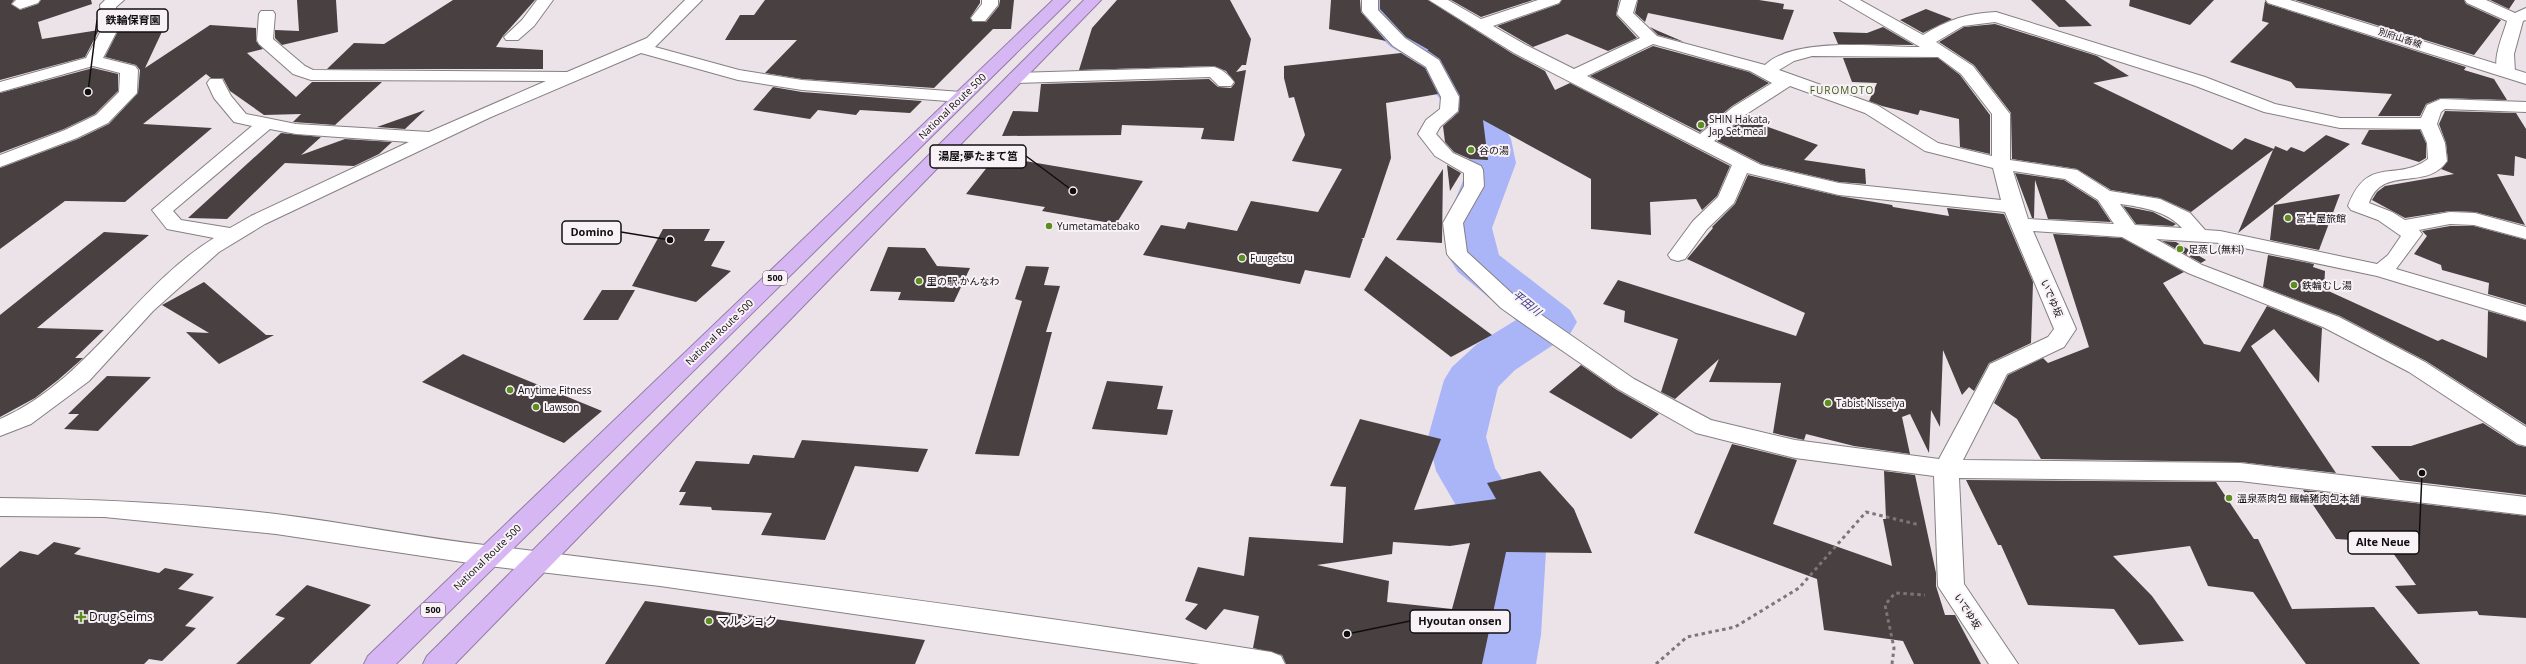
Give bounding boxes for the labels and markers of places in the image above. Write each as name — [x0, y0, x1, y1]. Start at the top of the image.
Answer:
callout: 鉄輪保育園 — [97, 9, 168, 32]
place label: SHIN Hakata, Jap Set meal — [1708, 112, 1770, 138]
marker: SHIN Hakata, Jap Set meal — [1696, 120, 1706, 130]
place label: 谷の湯 — [1479, 143, 1509, 157]
callout: 湯屋;夢たまて筥 — [930, 145, 1026, 168]
marker: 谷の湯 — [1466, 145, 1476, 155]
place label: 冨士屋旅館 — [2296, 211, 2346, 225]
marker: 冨士屋旅館 — [2283, 213, 2293, 223]
place label: Yumetamatebako — [1057, 219, 1140, 233]
callout: Domino — [562, 221, 621, 244]
marker: Yumetamatebako — [1044, 221, 1054, 231]
place label: 足蒸し(無料) — [2188, 242, 2244, 256]
marker: 足蒸し(無料) — [2175, 244, 2185, 254]
place label: Fuugetsu — [1250, 251, 1293, 265]
marker: Fuugetsu — [1237, 253, 1247, 263]
place label: 里の駅 かんなわ — [927, 274, 1000, 288]
marker: 里の駅 かんなわ — [914, 276, 924, 286]
place label: 鉄輪むし湯 — [2302, 278, 2352, 292]
marker: 鉄輪むし湯 — [2289, 280, 2299, 290]
place label: Anytime Fitness — [518, 383, 592, 397]
marker: Anytime Fitness — [505, 385, 515, 395]
place label: Tabist Nisseiya — [1836, 396, 1905, 410]
marker: Tabist Nisseiya — [1823, 398, 1833, 408]
place label: Lawson — [544, 400, 579, 414]
marker: Lawson — [531, 402, 541, 412]
place label: 溫泉蒸肉包 鐵輪豬肉包本舖 — [2237, 491, 2360, 505]
marker: 溫泉蒸肉包 鐵輪豬肉包本舖 — [2224, 493, 2234, 503]
callout: Alte Neue — [2348, 531, 2419, 554]
place label: Drug Seims — [89, 608, 153, 625]
callout: Hyoutan onsen — [1410, 610, 1510, 633]
marker: Drug Seims — [76, 612, 86, 622]
place label: マルショク — [717, 612, 777, 629]
marker: マルショク — [704, 616, 714, 626]

